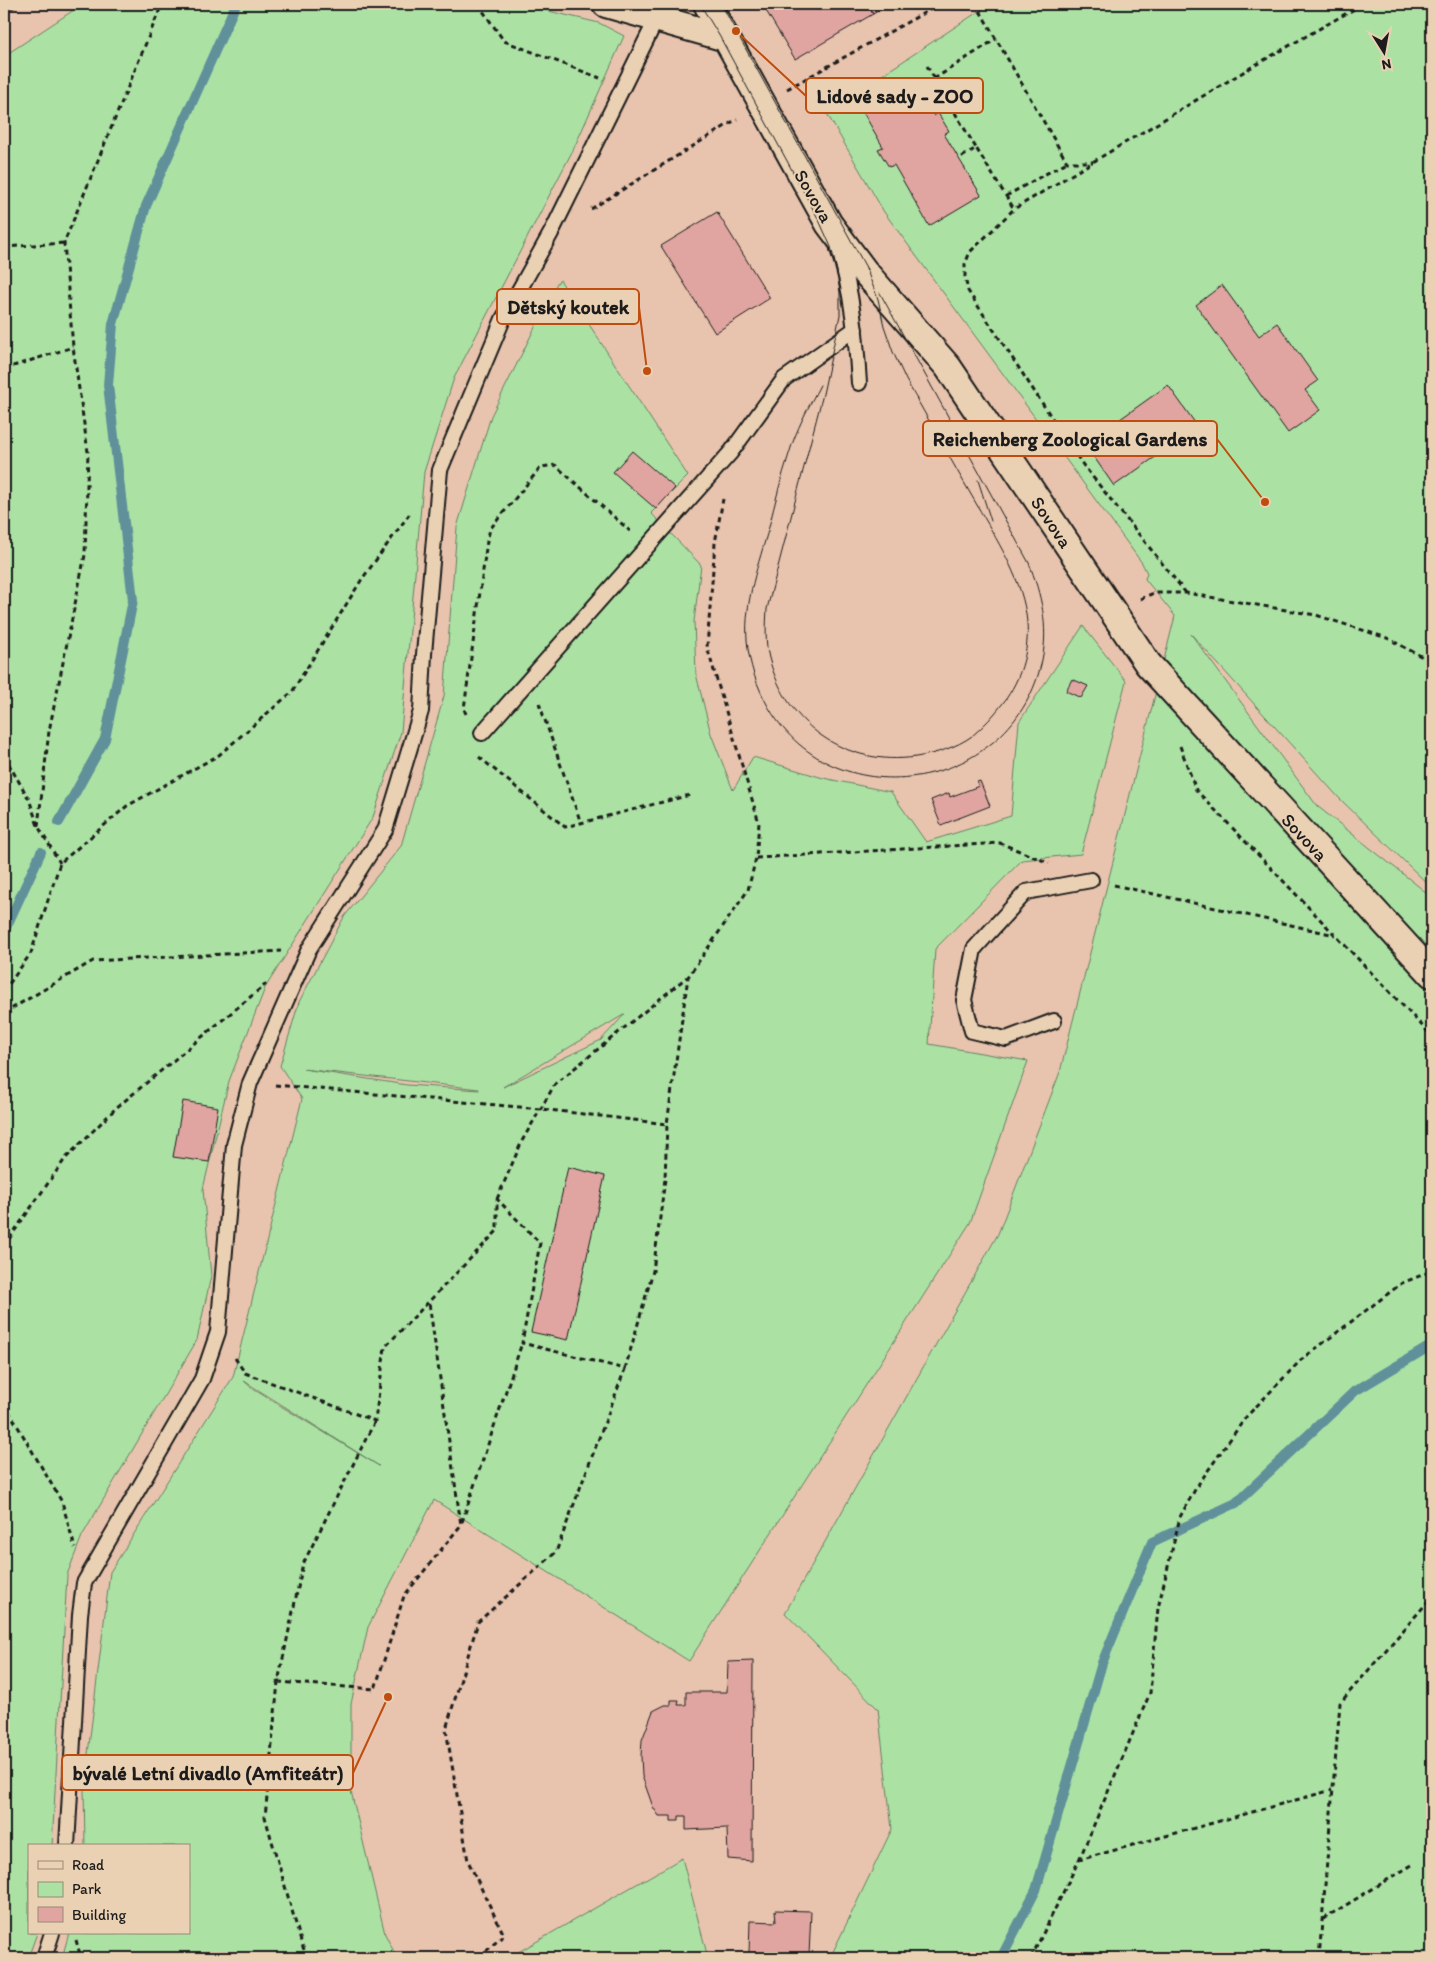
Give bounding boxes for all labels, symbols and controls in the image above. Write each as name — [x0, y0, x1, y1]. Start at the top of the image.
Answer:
north arrow — [1358, 28, 1408, 78]
text: N — [1380, 55, 1393, 74]
callout: Lidové sady - ZOO — [806, 78, 983, 113]
text: Lidové sady - ZOO — [817, 84, 973, 109]
street label: Sovova — [789, 166, 838, 227]
callout: Dětský koutek — [497, 289, 639, 324]
text: Dětský koutek — [507, 295, 630, 320]
callout: Reichenberg Zoological Gardens — [923, 421, 1217, 456]
text: Reichenberg Zoological Gardens — [933, 427, 1207, 452]
street label: Sovova — [1026, 492, 1077, 553]
street label: Sovova — [1277, 808, 1333, 866]
callout: bývalé Letní divadlo (Amfiteátr) — [62, 1755, 353, 1790]
text: bývalé Letní divadlo (Amfiteátr) — [72, 1761, 344, 1786]
legend — [28, 1844, 190, 1934]
text: Road — [72, 1856, 105, 1874]
text: Park — [72, 1880, 102, 1898]
text: Building — [72, 1906, 126, 1924]

